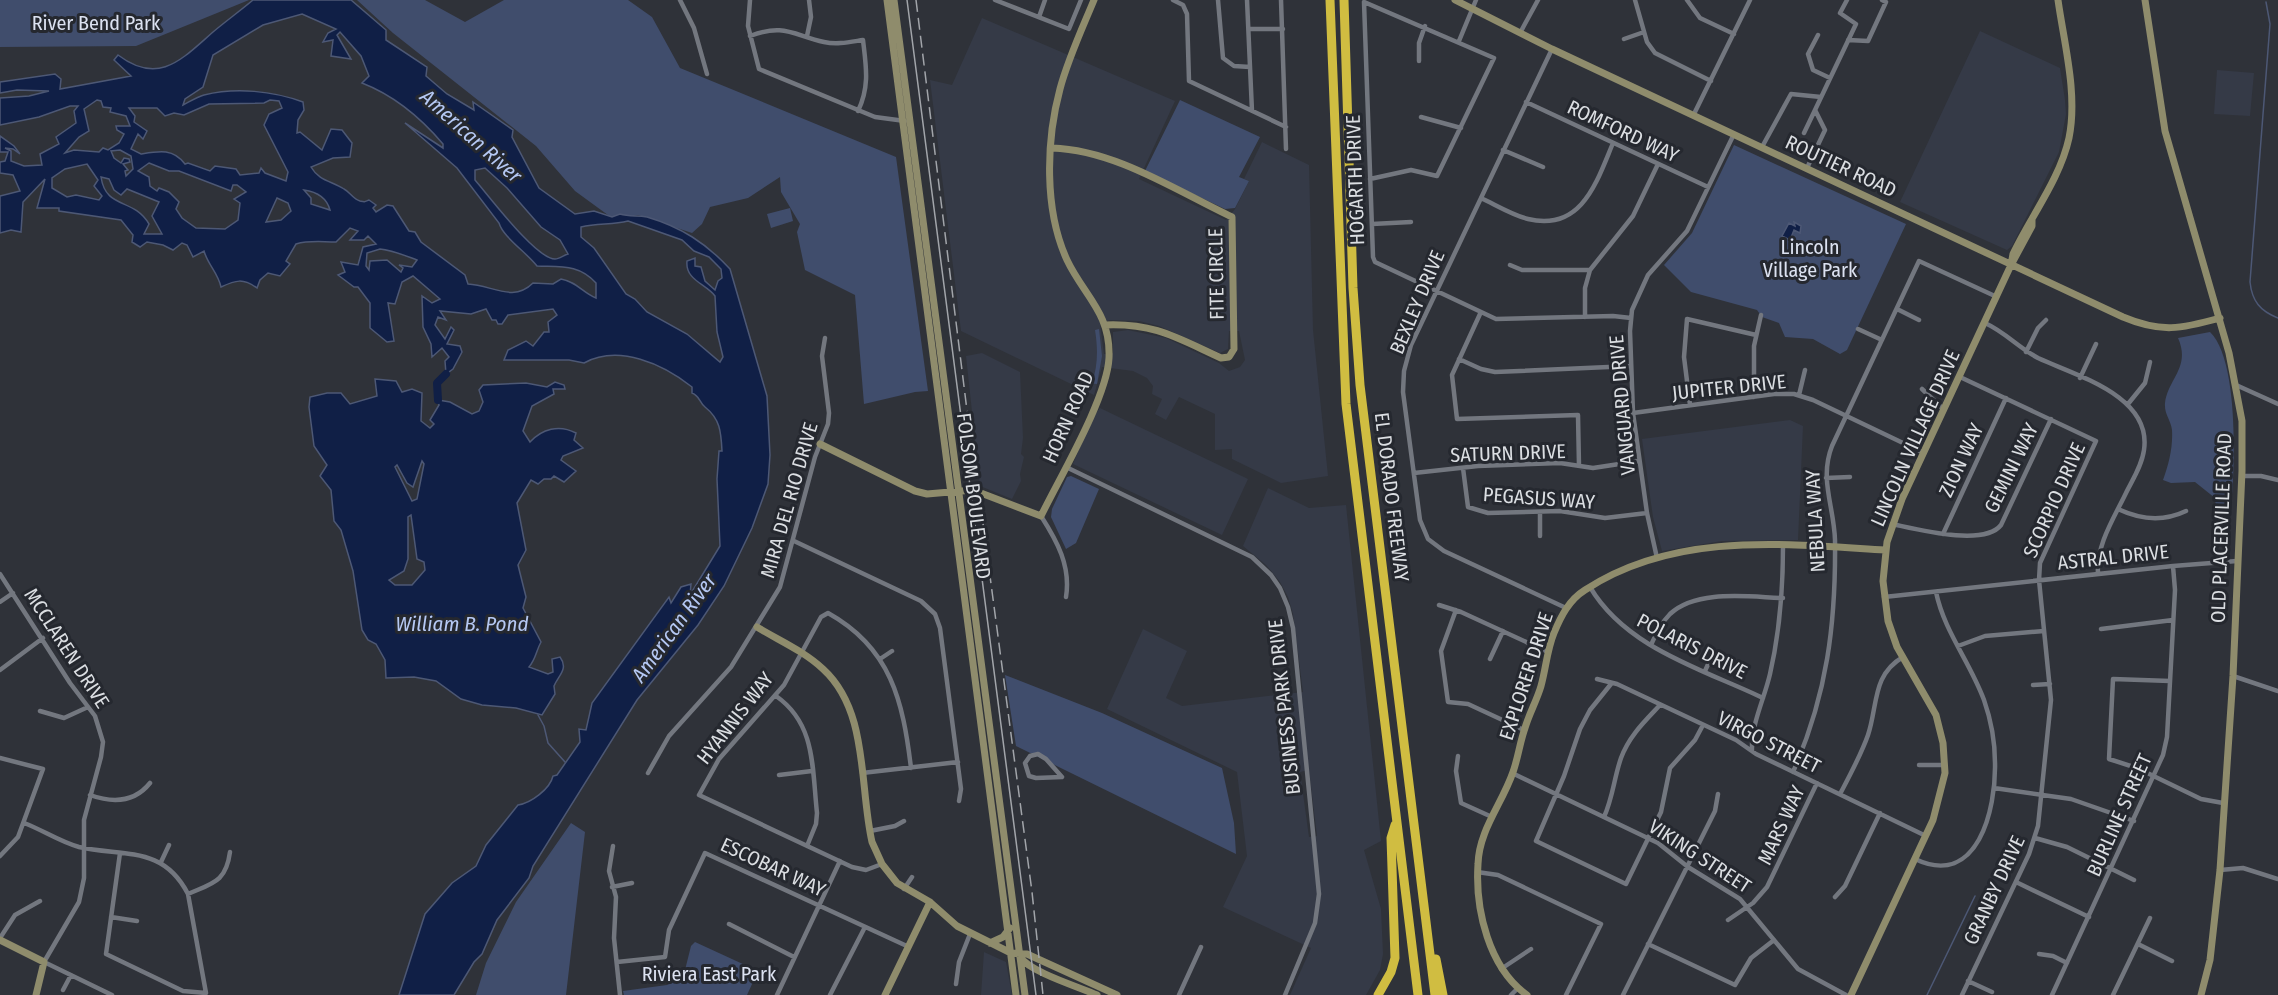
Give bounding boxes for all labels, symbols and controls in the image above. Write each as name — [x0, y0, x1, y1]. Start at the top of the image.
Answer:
park label: River Bend Park — [32, 11, 161, 35]
water label: American River — [414, 83, 528, 189]
street label: ROMFORD WAY — [1564, 95, 1683, 167]
street label: HOGARTH DRIVE — [1341, 114, 1369, 246]
street label: ROUTIER ROAD — [1782, 130, 1900, 202]
street label: FITE CIRCLE — [1203, 228, 1229, 320]
park label: Lincoln Village Park — [1763, 235, 1858, 282]
street label: BEXLEY DRIVE — [1384, 247, 1450, 357]
street label: VANGUARD DRIVE — [1604, 334, 1640, 476]
street label: LINCOLN VILLAGE DRIVE — [1865, 346, 1965, 530]
street label: HORN ROAD — [1037, 368, 1099, 466]
street label: JUPITER DRIVE — [1671, 369, 1787, 405]
street label: EL DORADO FREEWAY — [1370, 411, 1414, 583]
street label: FOLSOM BOULEVARD — [952, 412, 996, 580]
street label: MIRA DEL RIO DRIVE — [755, 419, 823, 581]
street label: ZION WAY — [1934, 419, 1988, 501]
street label: GEMINI WAY — [1979, 419, 2043, 517]
street label: OLD PLACERVILLE ROAD — [2206, 433, 2236, 623]
street label: SATURN DRIVE — [1450, 439, 1566, 467]
street label: SCORPIO DRIVE — [2018, 439, 2090, 561]
street label: NEBULA WAY — [1800, 469, 1830, 573]
street label: PEGASUS WAY — [1482, 482, 1596, 514]
street label: ASTRAL DRIVE — [2056, 539, 2170, 575]
water label: American River — [625, 568, 723, 688]
street label: MCCLAREN DRIVE — [19, 584, 115, 712]
street label: POLARIS DRIVE — [1633, 608, 1751, 684]
street label: EXPLORER DRIVE — [1494, 609, 1558, 743]
water label: William B. Pond — [395, 611, 529, 637]
street label: BUSINESS PARK DRIVE — [1263, 618, 1305, 796]
street label: HYANNIS WAY — [692, 667, 778, 769]
street label: VIRGO STREET — [1713, 706, 1825, 779]
street label: BURLINE STREET — [2081, 749, 2157, 880]
street label: MARS WAY — [1752, 782, 1810, 868]
street label: VIKING STREET — [1644, 814, 1756, 898]
street label: ESCOBAR WAY — [717, 832, 829, 902]
street label: GRANBY DRIVE — [1958, 832, 2030, 948]
park label: Riviera East Park — [642, 962, 777, 986]

